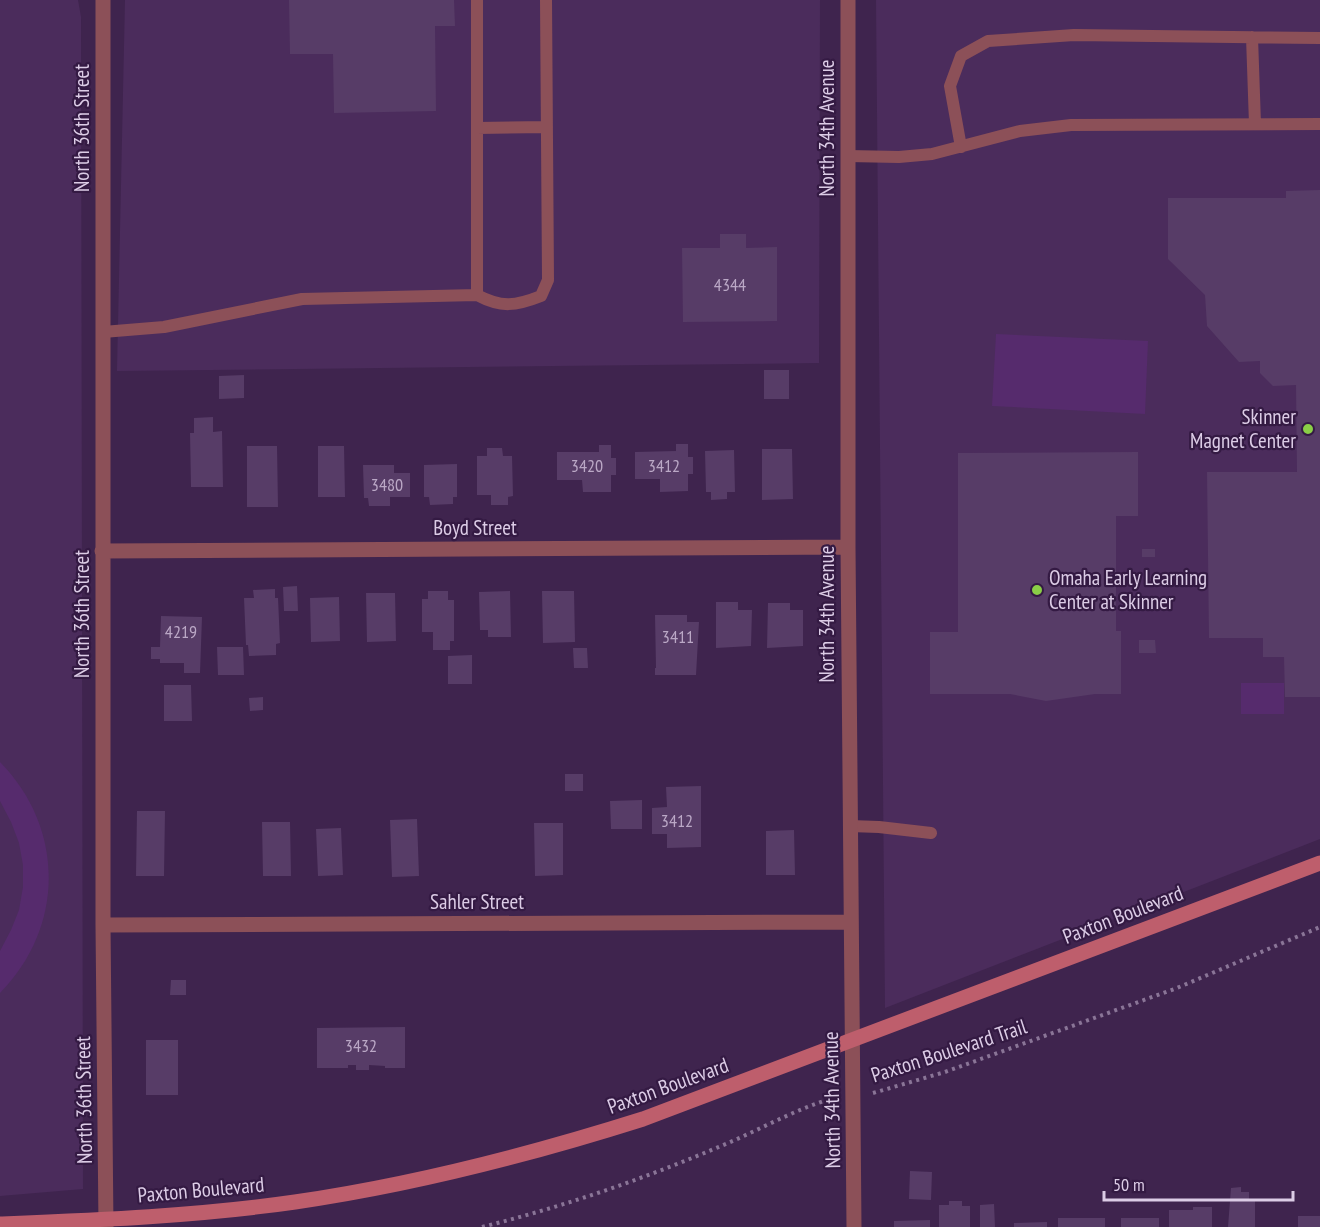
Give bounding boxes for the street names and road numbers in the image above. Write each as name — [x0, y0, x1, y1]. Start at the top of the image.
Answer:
street label: North 34th Avenue — [813, 59, 840, 197]
street label: North 36th Street — [68, 64, 95, 192]
street label: Boyd Street — [433, 514, 517, 541]
street label: North 34th Avenue — [813, 545, 840, 683]
street label: North 36th Street — [68, 550, 95, 678]
street label: Paxton Boulevard — [1059, 879, 1187, 950]
street label: Sahler Street — [430, 888, 524, 915]
street label: Paxton Boulevard Trail — [868, 1013, 1030, 1088]
street label: North 34th Avenue — [817, 1031, 846, 1169]
street label: North 36th Street — [69, 1036, 98, 1164]
street label: Paxton Boulevard — [604, 1051, 732, 1120]
street label: Paxton Boulevard — [137, 1171, 265, 1208]

